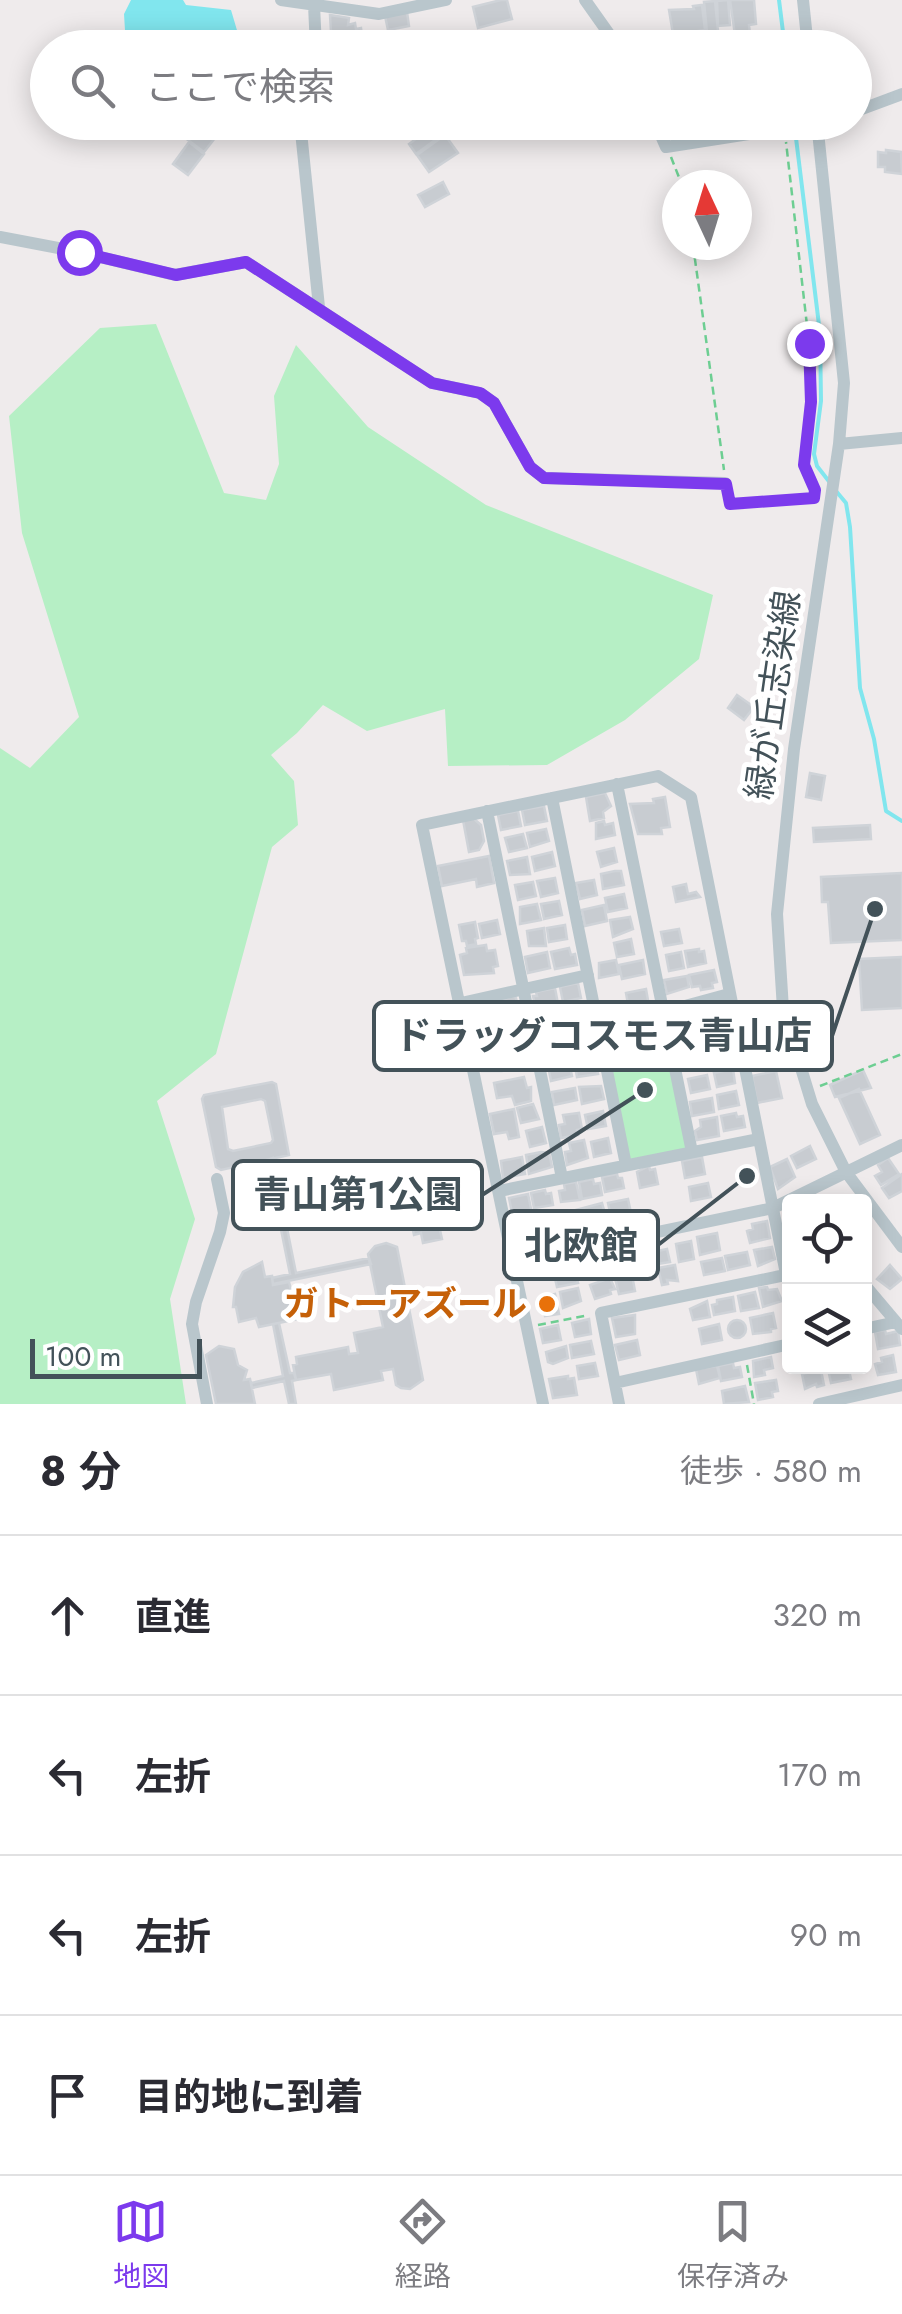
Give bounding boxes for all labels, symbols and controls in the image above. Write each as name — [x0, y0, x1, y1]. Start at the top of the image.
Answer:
search box — [30, 30, 872, 140]
icon: search — [65, 58, 120, 113]
text: ここで検索 — [145, 59, 335, 114]
north arrow — [662, 170, 752, 260]
route start — [57, 230, 103, 276]
route end — [787, 321, 833, 367]
street label: 緑が丘志染線 — [734, 588, 812, 802]
callout: ドラッグコスモス青山店 — [374, 1002, 832, 1070]
text: ドラッグコスモス青山店 — [394, 1008, 812, 1063]
callout: 青山第1公園 — [233, 1161, 482, 1229]
text: 青山第1公園 — [253, 1167, 463, 1222]
map controls — [782, 1194, 872, 1374]
button: locate — [782, 1194, 872, 1284]
callout: 北欧館 — [504, 1211, 658, 1279]
text: 北欧館 — [524, 1218, 638, 1273]
place label: ガトーアズール — [283, 1279, 527, 1329]
button: layers — [782, 1284, 872, 1374]
marker: ガトーアズール — [536, 1293, 558, 1315]
scale bar — [30, 1334, 202, 1378]
text: 100 m — [45, 1336, 121, 1377]
text: 8 分 — [40, 1441, 121, 1502]
text: 徒歩 · 580 m — [680, 1448, 862, 1494]
icon: ahead — [40, 1588, 95, 1643]
text: 直進 — [135, 1589, 211, 1644]
text: 320 m — [773, 1592, 862, 1638]
icon: left — [40, 1748, 95, 1803]
text: 左折 — [135, 1749, 211, 1804]
text: 170 m — [777, 1752, 862, 1798]
icon: left — [40, 1908, 95, 1963]
text: 左折 — [135, 1909, 211, 1964]
text: 90 m — [790, 1912, 862, 1958]
icon: arrive — [40, 2068, 95, 2123]
text: 目的地に到着 — [135, 2069, 363, 2124]
tab: 地図 — [113, 2194, 169, 2297]
tab: 経路 — [395, 2194, 451, 2297]
tab: 保存済み — [677, 2194, 789, 2297]

